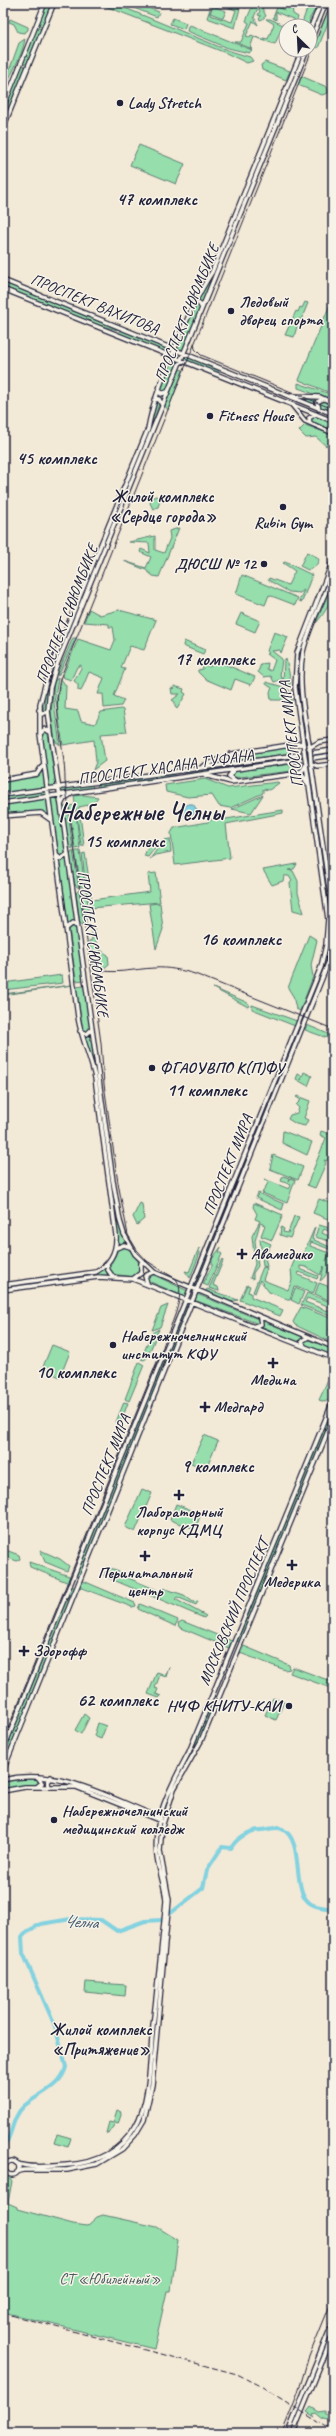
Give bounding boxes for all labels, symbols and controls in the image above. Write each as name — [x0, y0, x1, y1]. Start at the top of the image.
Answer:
north arrow — [278, 18, 318, 58]
text: С — [289, 21, 301, 36]
place label: Lady Stretch — [128, 93, 202, 113]
marker: Lady Stretch — [115, 98, 125, 108]
district label: 47 комплекс — [117, 188, 198, 210]
street label: ПРОСПЕКТ СЮЮМБИКЕ — [150, 239, 225, 385]
street label: ПРОСПЕКТ ВАХИТОВА — [28, 269, 163, 339]
place label: Ледовый дворец спорта — [239, 292, 324, 330]
marker: Ледовый дворец спорта — [226, 306, 236, 316]
place label: Fitness House — [218, 406, 295, 426]
marker: Fitness House — [205, 411, 215, 421]
district label: 45 комплекс — [17, 447, 98, 469]
district label: Жилой комплекс «Сердце города» — [110, 486, 216, 527]
marker: Rubin Gym — [278, 502, 288, 512]
place label: Rubin Gym — [254, 513, 314, 533]
street label: ПРОСПЕКТ СЮЮМБИКЕ — [31, 539, 104, 686]
place label: ДЮСШ № 12 — [175, 554, 258, 574]
marker: ДЮСШ № 12 — [259, 559, 269, 569]
district label: 17 комплекс — [175, 648, 256, 670]
street label: ПРОСПЕКТ МИРА — [274, 679, 307, 788]
street label: ПРОСПЕКТ ХАСАНА ТУФАНА — [77, 745, 256, 789]
district label: Набережные Челны — [58, 797, 225, 827]
district label: 15 комплекс — [85, 830, 166, 852]
street label: ПРОСПЕКТ СЮЮМБИКЕ — [73, 870, 113, 1021]
district label: 16 комплекс — [201, 928, 282, 950]
place label: ФГАОУВПО К(П)ФУ — [160, 1058, 287, 1078]
marker: ФГАОУВПО К(П)ФУ — [147, 1063, 157, 1073]
district label: 11 комплекс — [167, 1079, 248, 1101]
street label: ПРОСПЕКТ МИРА — [199, 1111, 258, 1218]
place label: Авамедико — [251, 1244, 313, 1264]
marker: Авамедико — [236, 1248, 248, 1260]
place label: Набережночелнинский институт КФУ — [121, 1326, 248, 1364]
marker: Набережночелнинский институт КФУ — [108, 1340, 118, 1350]
marker: Медина — [267, 1357, 279, 1369]
district label: 10 комплекс — [36, 1361, 117, 1383]
place label: Медина — [250, 1370, 298, 1390]
place label: Медгард — [214, 1397, 264, 1417]
marker: Медгард — [199, 1401, 211, 1413]
street label: ПРОСПЕКТ МИРА — [77, 1411, 136, 1518]
district label: 9 комплекс — [182, 1455, 255, 1477]
marker: Лабораторный корпус КДМЦ — [173, 1489, 185, 1501]
place label: Лабораторный корпус КДМЦ — [135, 1502, 224, 1540]
street label: МОСКОВСКИЙ ПРОСПЕКТ — [194, 1532, 276, 1688]
marker: Перинатальный центр — [139, 1550, 151, 1562]
marker: Медерика — [286, 1559, 298, 1571]
place label: Перинатальный центр — [98, 1563, 193, 1601]
place label: Медерика — [264, 1572, 322, 1592]
place label: Здорофф — [33, 1641, 88, 1661]
marker: Здорофф — [18, 1645, 30, 1657]
district label: 62 комплекс — [78, 1689, 159, 1711]
place label: НЧФ КНИТУ-КАИ — [167, 1696, 284, 1716]
marker: НЧФ КНИТУ-КАИ — [284, 1701, 294, 1711]
place label: Набережночелнинский медицинский колледж — [62, 1801, 189, 1839]
marker: Набережночелнинский медицинский колледж — [49, 1815, 59, 1825]
water label: Челна — [64, 1911, 101, 1933]
district label: Жилой комплекс «Притяжение» — [50, 2019, 153, 2060]
park label: СТ «Юбилейный» — [59, 2269, 161, 2289]

